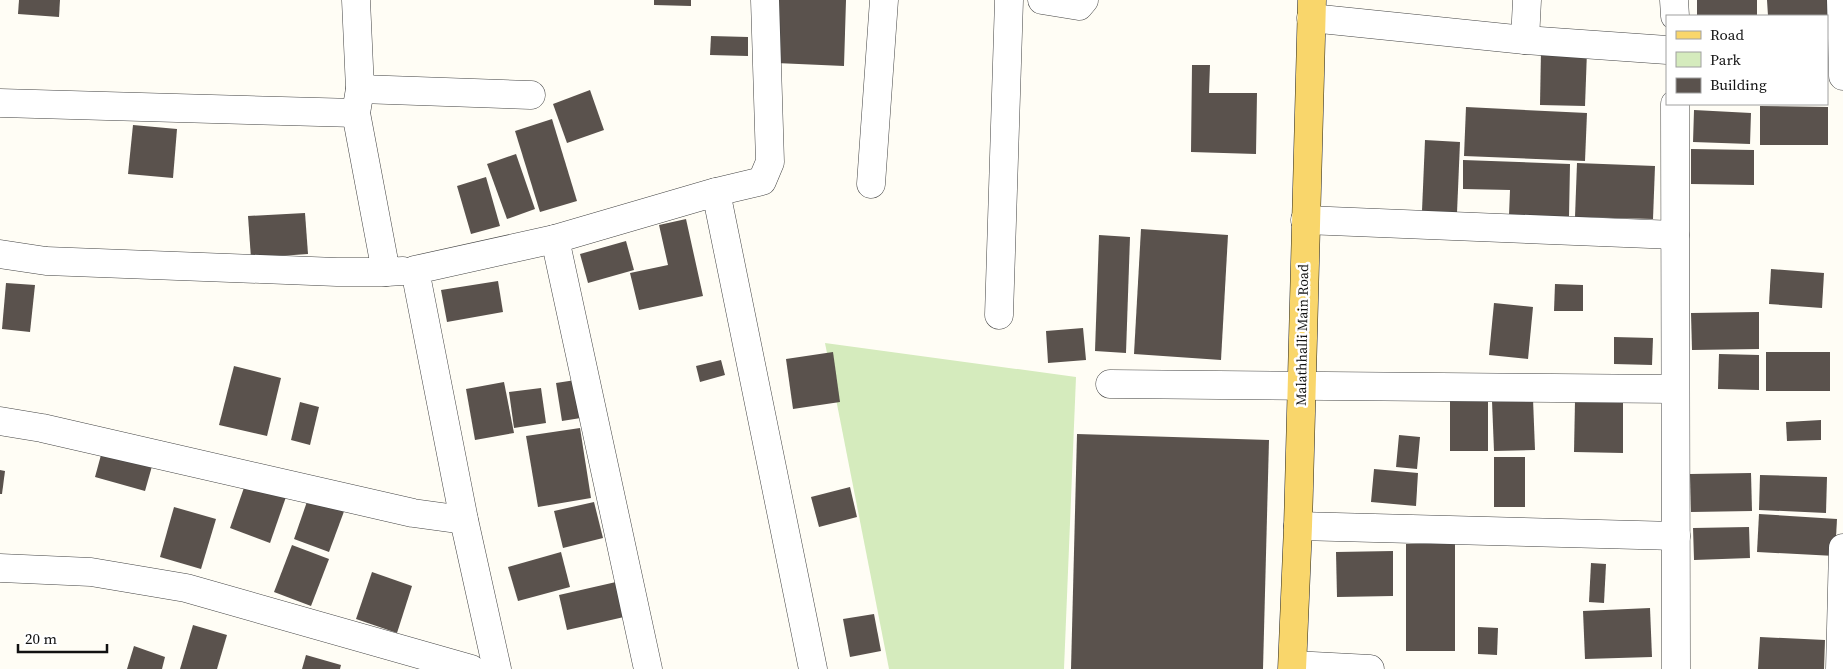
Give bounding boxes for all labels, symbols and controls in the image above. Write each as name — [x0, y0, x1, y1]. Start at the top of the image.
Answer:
legend — [1666, 15, 1828, 105]
text: Road — [1710, 24, 1744, 45]
text: Park — [1710, 49, 1742, 70]
text: Building — [1710, 74, 1767, 95]
street label: Malathhalli Main Road — [1291, 264, 1313, 406]
scale bar — [18, 622, 106, 654]
text: 20 m — [25, 628, 57, 649]

